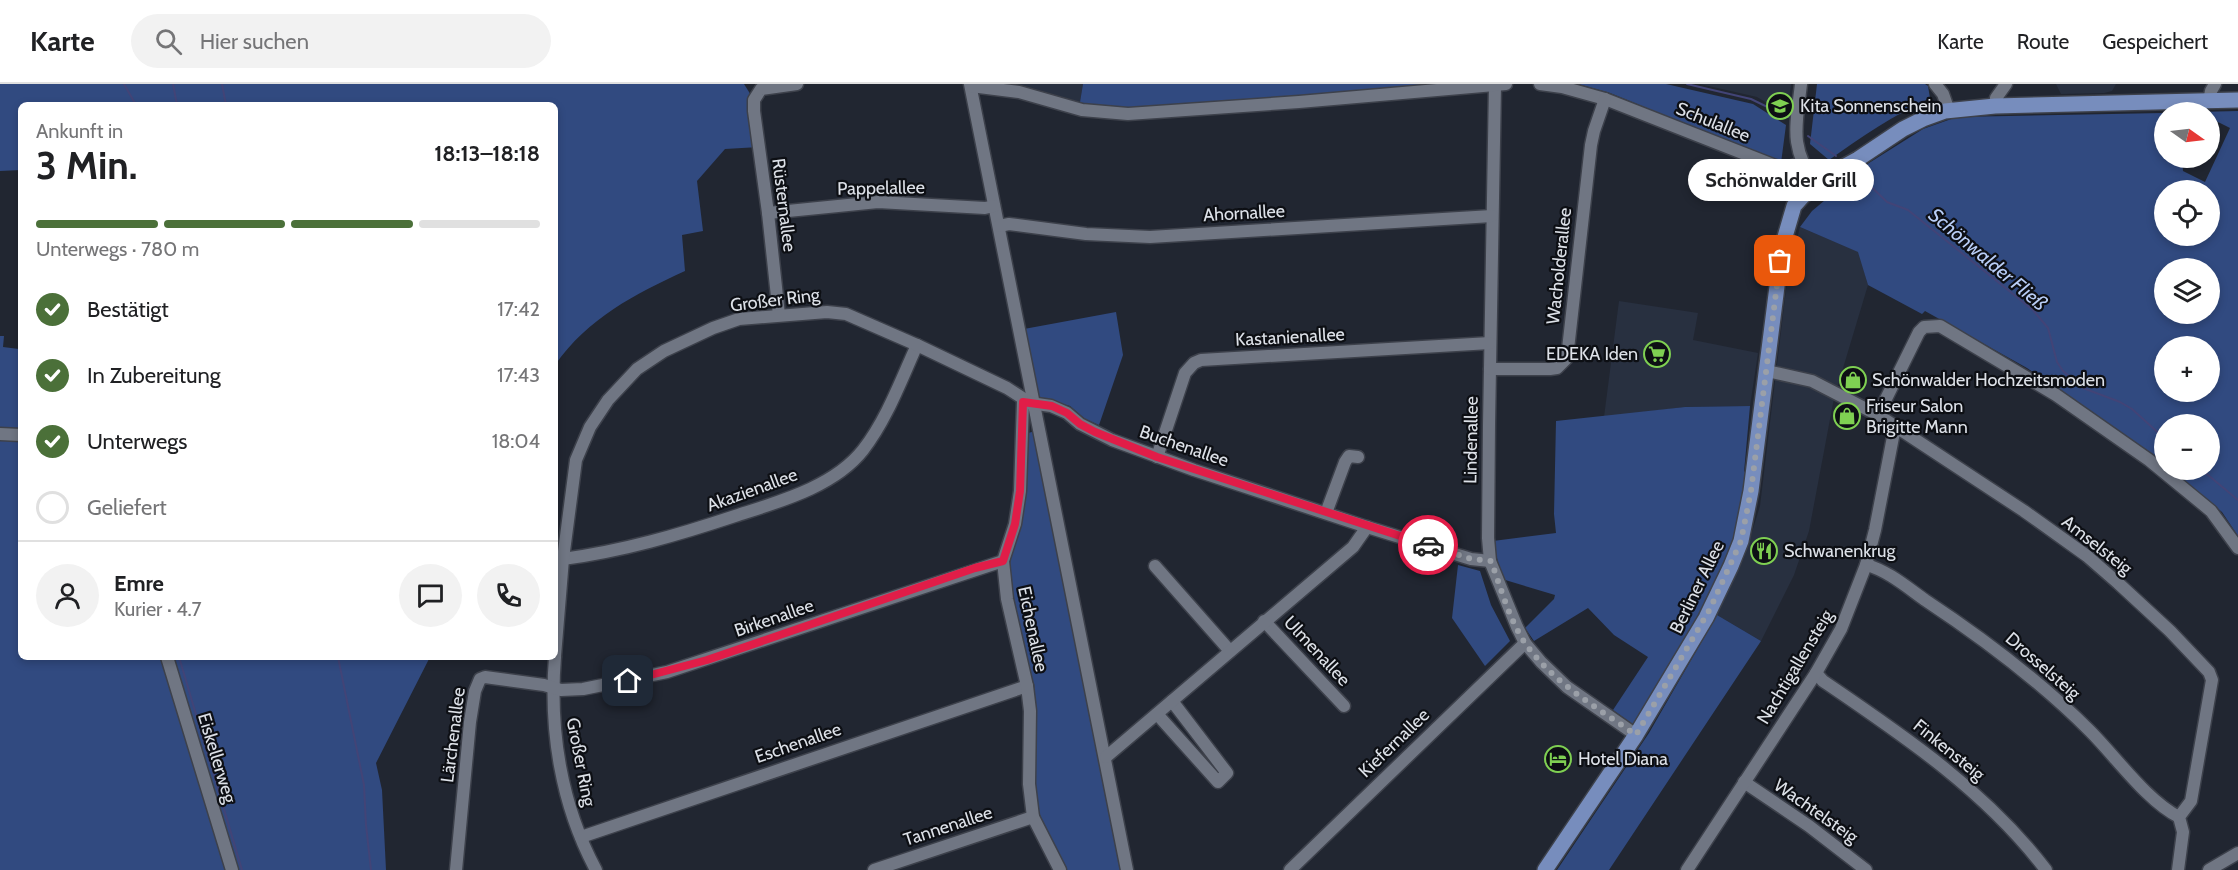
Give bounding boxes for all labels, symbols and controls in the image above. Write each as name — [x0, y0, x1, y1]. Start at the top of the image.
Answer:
search box — [131, 14, 551, 68]
text: Karte — [30, 24, 95, 58]
icon: search — [152, 25, 185, 58]
text: Hier suchen — [200, 28, 309, 55]
text: Karte — [1937, 29, 1984, 54]
text: Route — [2017, 29, 2069, 54]
text: Gespeichert — [2102, 29, 2208, 54]
school or university icon: Kita Sonnenschein — [1765, 91, 1795, 121]
place label: Kita Sonnenschein — [1800, 95, 1941, 117]
street label: Schulallee — [1673, 97, 1753, 147]
north arrow — [2154, 102, 2220, 168]
map controls — [2154, 102, 2220, 480]
text: Ankunft in — [36, 119, 123, 143]
text: 18:13–18:18 — [434, 140, 540, 167]
text: 3 Min. — [36, 141, 137, 189]
street label: Rüsternallee — [767, 157, 801, 253]
callout: Schönwalder Grill — [1687, 159, 1873, 201]
text: Schönwalder Grill — [1705, 168, 1857, 192]
street label: Pappelallee — [837, 176, 925, 200]
button: locate — [2154, 180, 2220, 246]
street label: Ahornallee — [1202, 200, 1286, 226]
water label: Schönwalder Fließ — [1924, 203, 2052, 315]
street label: Wacholderallee — [1542, 207, 1576, 325]
pin — [1754, 235, 1805, 286]
text: Unterwegs · 780 m — [36, 237, 199, 261]
icon: bag — [1763, 244, 1796, 277]
button: layers — [2154, 258, 2220, 324]
street label: Großer Ring — [729, 283, 822, 316]
icon: check — [36, 293, 69, 326]
text: Bestätigt — [87, 296, 169, 323]
text: 17:42 — [497, 297, 540, 321]
street label: Kastanienallee — [1235, 323, 1345, 351]
button: + — [2154, 336, 2220, 402]
supermarket icon: EDEKA Iden — [1642, 339, 1672, 369]
place label: EDEKA Iden — [1546, 343, 1638, 365]
icon: check — [36, 359, 69, 392]
text: In Zubereitung — [87, 362, 221, 389]
text: 17:43 — [497, 363, 540, 387]
shop icon: Schönwalder Hochzeitsmoden — [1838, 365, 1868, 395]
place label: Schönwalder Hochzeitsmoden — [1872, 369, 2105, 391]
place label: Friseur Salon Brigitte Mann — [1866, 395, 1968, 438]
street label: Lindenallee — [1459, 396, 1483, 484]
shop icon: Friseur Salon Brigitte Mann — [1832, 401, 1862, 431]
button: − — [2154, 414, 2220, 480]
street label: Buchenallee — [1137, 420, 1231, 472]
icon: check — [36, 425, 69, 458]
text: Unterwegs — [87, 428, 187, 455]
text: 18:04 — [492, 429, 540, 453]
street label: Akazienallee — [704, 463, 800, 517]
text: Geliefert — [87, 494, 167, 521]
street label: Amselsteig — [2057, 511, 2137, 580]
courier — [1398, 515, 1458, 575]
icon: car — [1412, 529, 1445, 562]
restaurant icon: Schwanenkrug — [1749, 536, 1779, 566]
street label: Berliner Allee — [1665, 537, 1729, 637]
place label: Schwanenkrug — [1784, 540, 1896, 562]
button: person — [36, 564, 99, 627]
button: chat — [399, 564, 462, 627]
button: phone — [477, 564, 540, 627]
text: Emre — [114, 570, 164, 597]
street label: Eichenallee — [1013, 584, 1053, 674]
street label: Birkenallee — [731, 594, 817, 642]
text: Kurier · 4.7 — [114, 597, 202, 621]
street label: Nachtigallensteig — [1752, 605, 1838, 728]
street label: Ulmenallee — [1279, 611, 1355, 691]
street label: Drosselsteig — [2001, 627, 2086, 705]
pin — [602, 655, 653, 706]
icon: home — [611, 664, 644, 697]
street label: Lärchenallee — [436, 686, 470, 784]
street label: Kiefernallee — [1354, 704, 1434, 782]
street label: Eiskellerweg — [193, 710, 241, 807]
street label: Finkensteig — [1909, 715, 1990, 786]
street label: Großer Ring — [562, 716, 601, 809]
street label: Eschenallee — [752, 718, 844, 768]
hotel icon: Hotel Diana — [1543, 744, 1573, 774]
place label: Hotel Diana — [1578, 748, 1668, 770]
street label: Wachtelsteig — [1770, 774, 1863, 849]
street label: Tannenallee — [901, 801, 995, 851]

